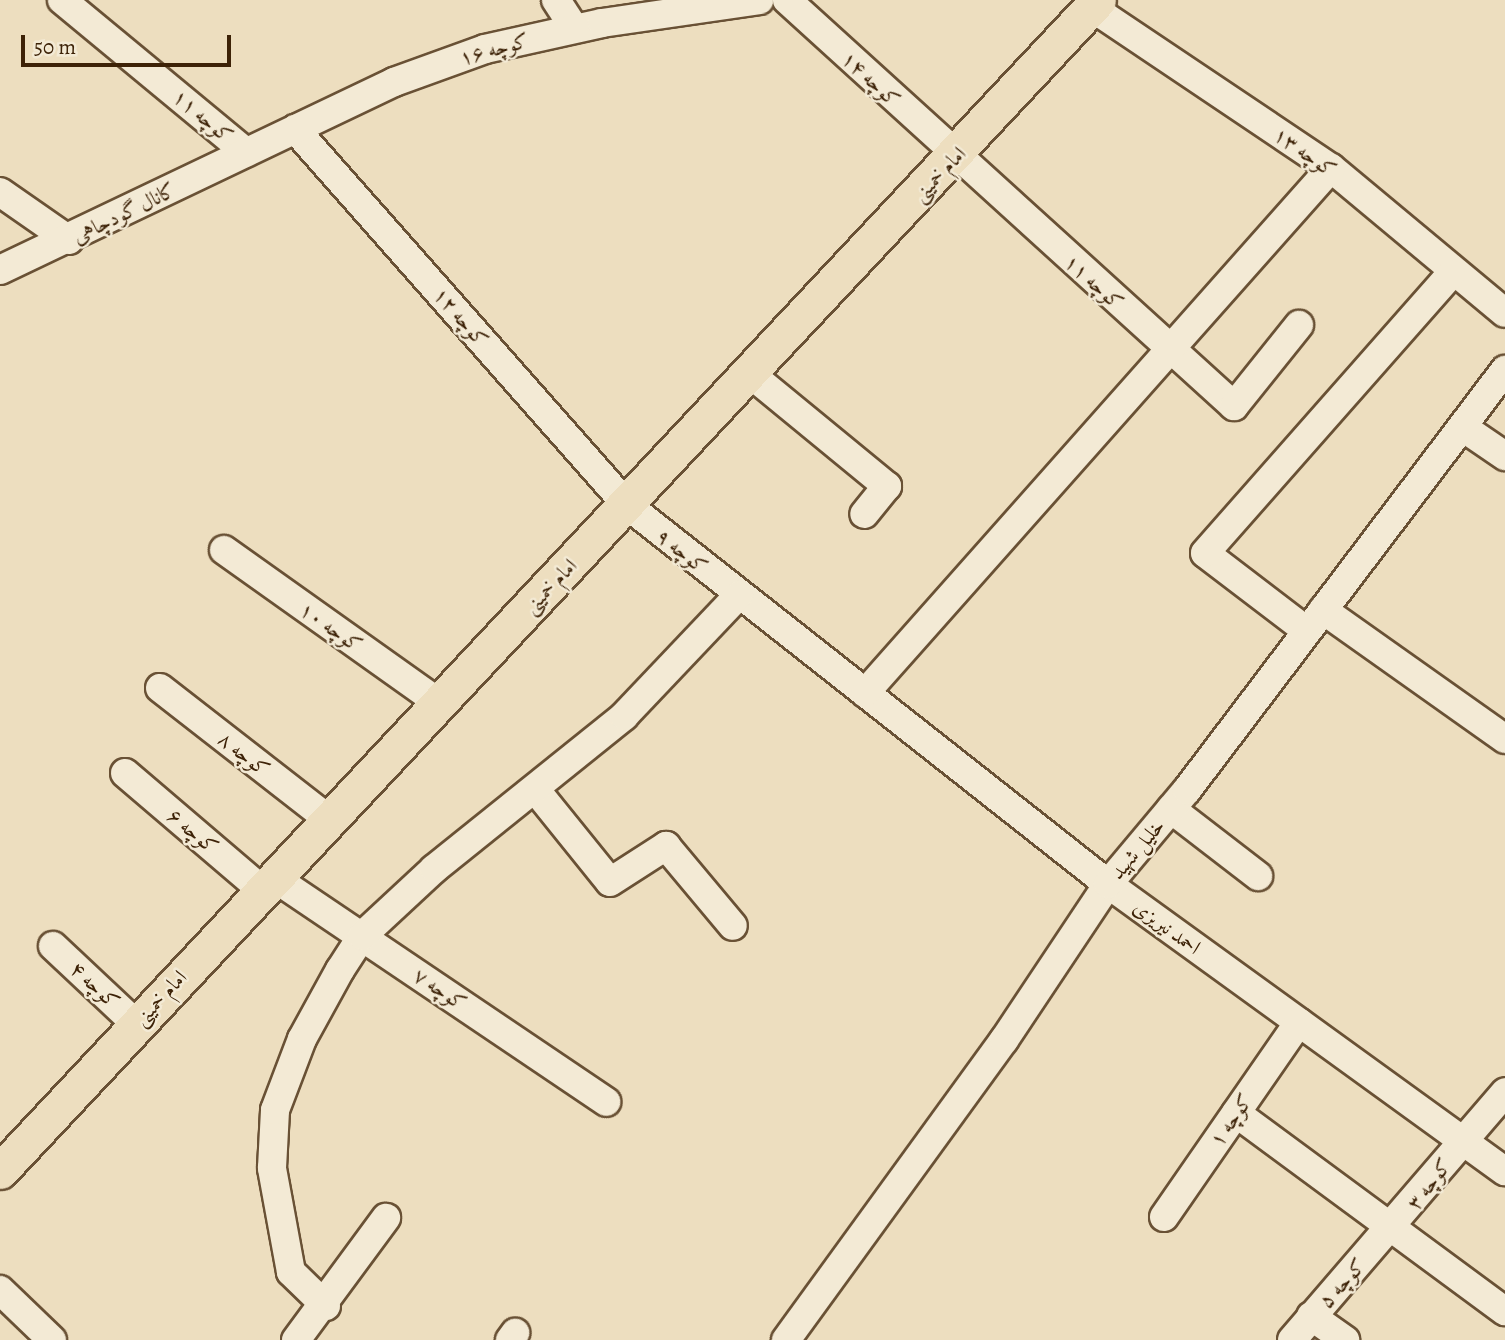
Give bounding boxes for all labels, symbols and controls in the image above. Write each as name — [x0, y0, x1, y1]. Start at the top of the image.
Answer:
scale bar — [24, 21, 234, 65]
street label: کوچه ۱۶ — [457, 28, 531, 70]
text: 50 m — [34, 33, 76, 61]
street label: کوچه ۱۴ — [837, 46, 905, 112]
street label: کوچه ۱۱ — [168, 84, 238, 148]
street label: کوچه ۱۳ — [1269, 121, 1341, 183]
street label: امام خمینی — [907, 141, 971, 207]
street label: کانال گودچاهی — [68, 177, 180, 249]
street label: کوچه ۱۱ — [1059, 249, 1129, 315]
street label: کوچه ۱۲ — [428, 282, 494, 352]
street label: کوچه ۹ — [651, 523, 713, 579]
street label: امام خمینی — [518, 553, 582, 619]
street label: کوچه ۱۰ — [295, 596, 367, 658]
street label: کوچه ۸ — [213, 726, 275, 782]
street label: کوچه ۶ — [163, 803, 223, 859]
street label: خلیل شهید — [1104, 813, 1170, 885]
street label: احمد نیریزی — [1128, 894, 1206, 960]
street label: کوچه ۴ — [65, 956, 125, 1014]
street label: کوچه ۷ — [409, 962, 471, 1016]
street label: امام خمینی — [128, 965, 192, 1031]
street label: کوچه ۱ — [1204, 1089, 1258, 1151]
street label: کوچه ۳ — [1401, 1153, 1457, 1215]
street label: کوچه ۵ — [1313, 1253, 1371, 1313]

